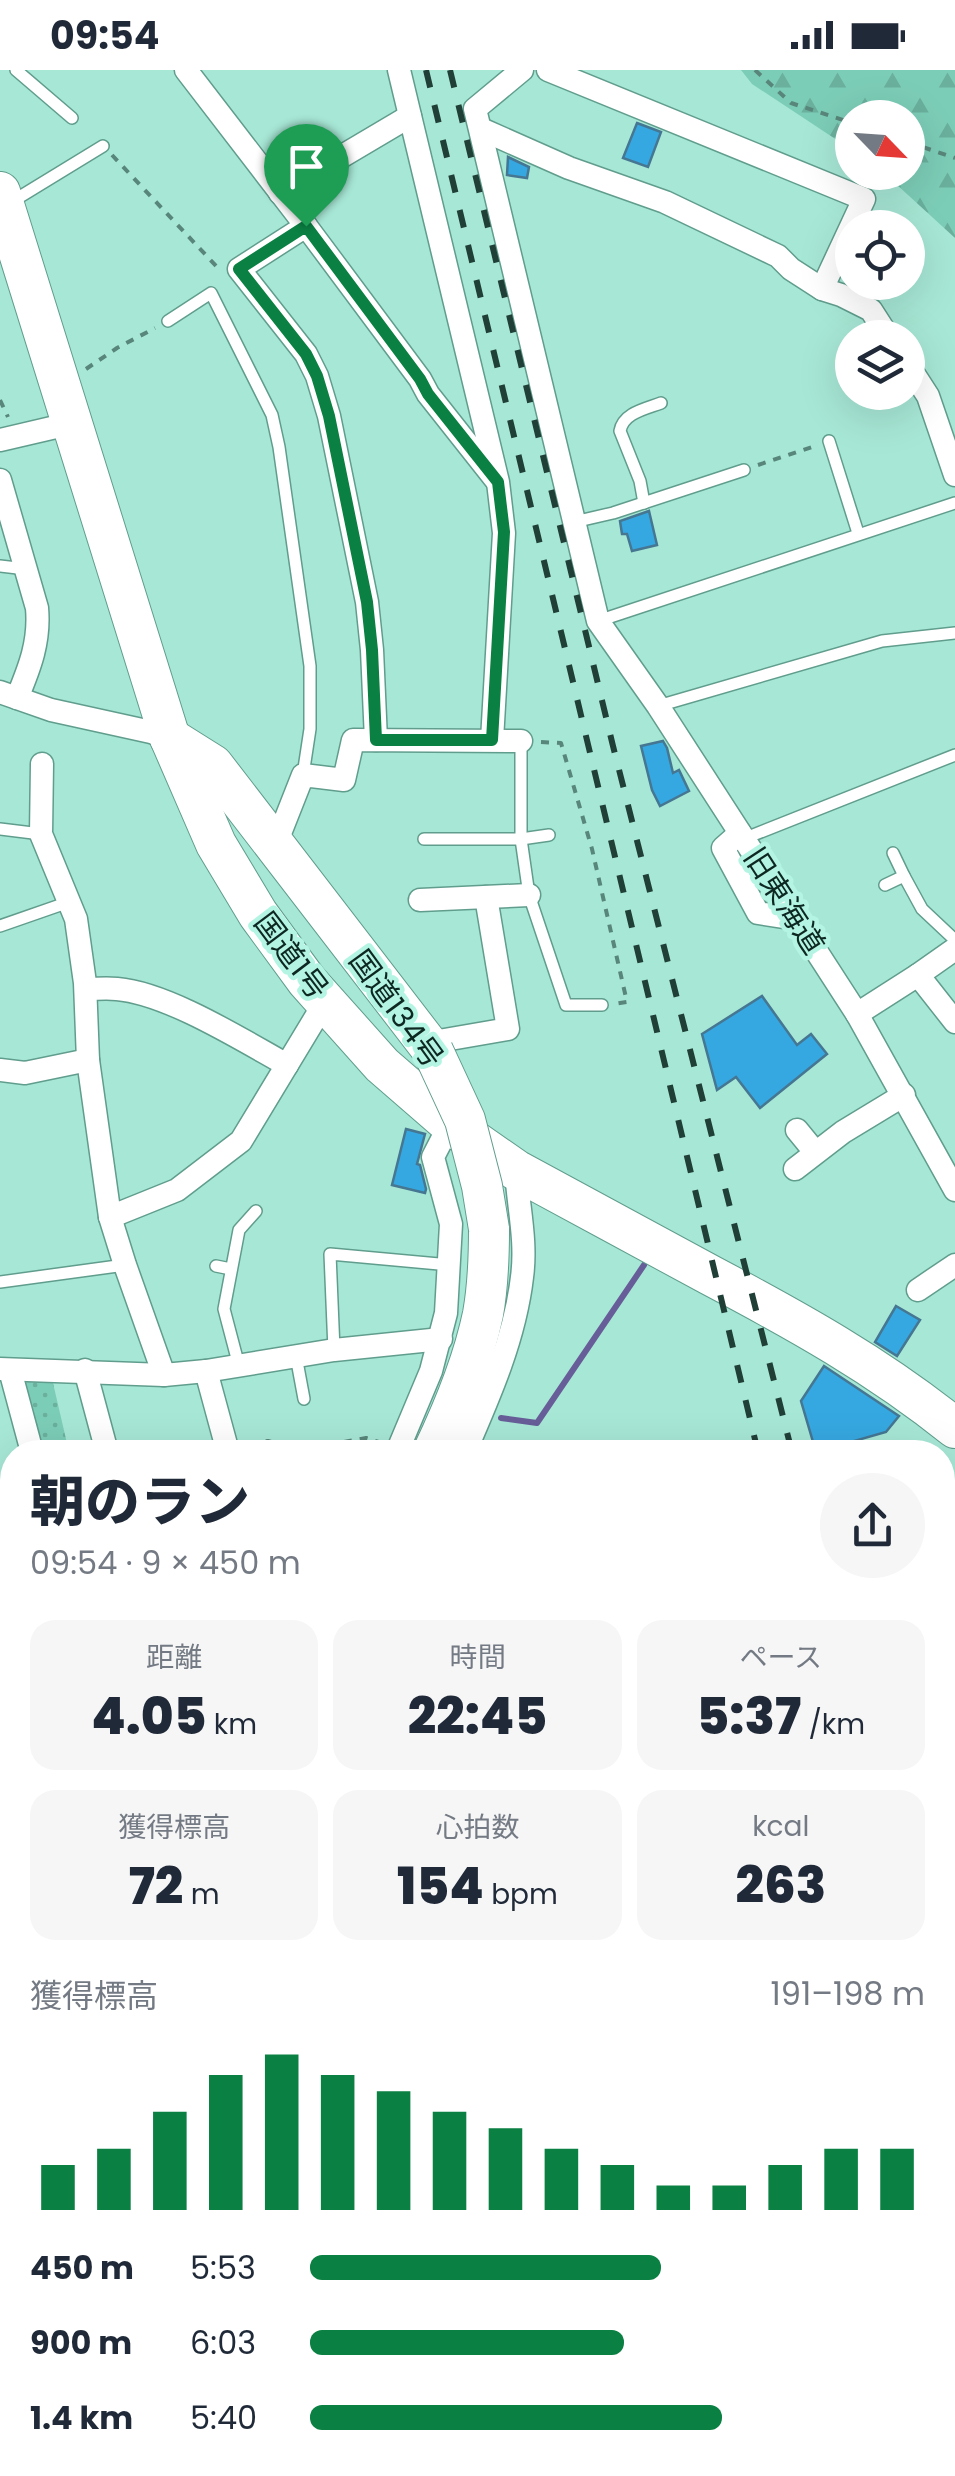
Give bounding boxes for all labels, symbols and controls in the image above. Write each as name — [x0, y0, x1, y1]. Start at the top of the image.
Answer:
text: 09:54 — [50, 9, 159, 62]
north arrow — [835, 100, 925, 190]
map controls — [835, 100, 925, 410]
pin — [264, 124, 349, 227]
icon: arrive — [279, 139, 334, 194]
button: locate — [835, 210, 925, 300]
button: layers — [835, 320, 925, 410]
street label: 旧東海道 — [734, 839, 835, 963]
street label: 国道1号 — [244, 903, 339, 1008]
street label: 国道134号 — [339, 941, 454, 1076]
text: 朝のラン — [30, 1463, 250, 1540]
button: share — [820, 1473, 925, 1578]
text: 09:54 · 9 × 450 m — [30, 1540, 301, 1585]
text: 距離 — [146, 1638, 202, 1677]
text: 時間 — [449, 1638, 506, 1677]
text: ペース — [740, 1638, 822, 1677]
text: 4.05 — [91, 1681, 206, 1752]
text: 22:45 — [408, 1681, 547, 1752]
text: 5:37 — [697, 1681, 801, 1752]
text: km — [206, 1705, 257, 1744]
text: /km — [801, 1705, 865, 1744]
text: kcal — [752, 1807, 809, 1846]
text: 獲得標高 — [118, 1808, 230, 1847]
text: 心拍数 — [435, 1808, 520, 1847]
text: 263 — [735, 1850, 826, 1921]
text: 72 — [129, 1851, 183, 1922]
text: 154 — [397, 1851, 484, 1922]
text: m — [183, 1875, 220, 1914]
text: bpm — [484, 1875, 558, 1914]
text: 191–198 m — [771, 1971, 925, 2016]
text: 獲得標高 — [30, 1973, 158, 2018]
text: 450 m — [30, 2245, 134, 2290]
text: 5:53 — [190, 2245, 256, 2290]
text: 900 m — [30, 2320, 132, 2365]
text: 6:03 — [190, 2320, 256, 2365]
text: 1.4 km — [30, 2395, 133, 2440]
text: 5:40 — [190, 2395, 257, 2440]

